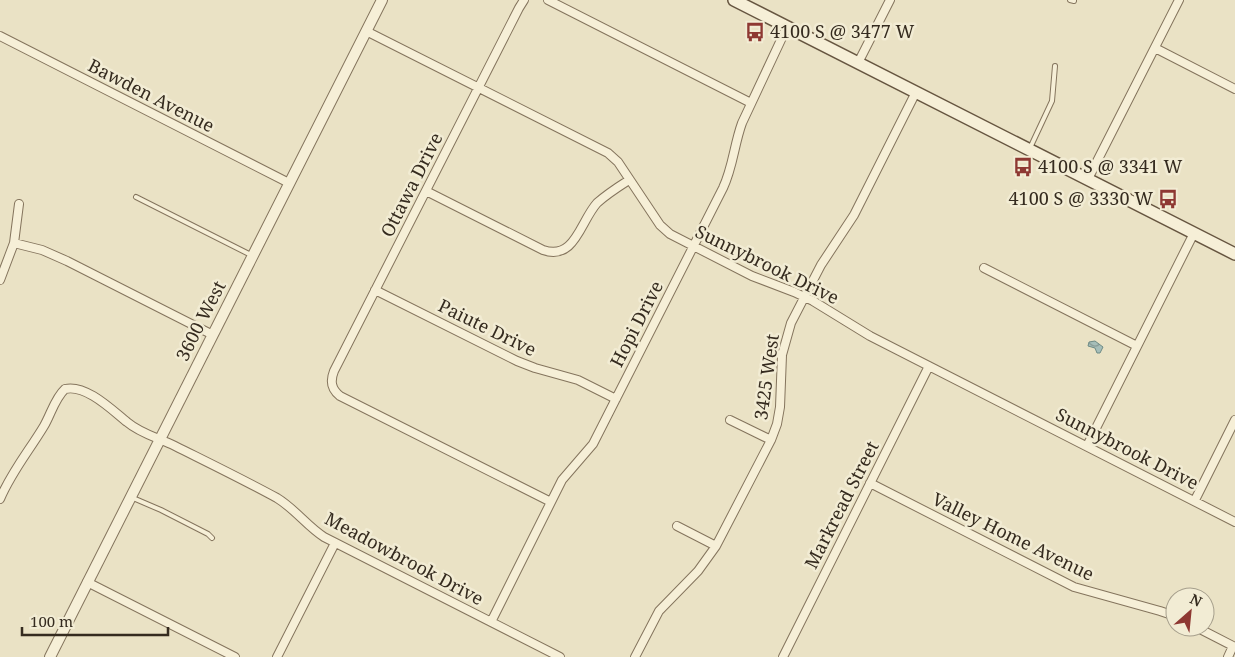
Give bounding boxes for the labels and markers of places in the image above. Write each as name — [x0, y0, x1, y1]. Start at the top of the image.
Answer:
place label: 4100 S @ 3477 W — [770, 19, 915, 43]
bus stop icon: 4100 S @ 3477 W — [744, 21, 766, 43]
place label: 4100 S @ 3341 W — [1038, 154, 1183, 178]
bus stop icon: 4100 S @ 3341 W — [1012, 156, 1034, 178]
place label: 4100 S @ 3330 W — [1009, 186, 1153, 210]
bus stop icon: 4100 S @ 3330 W — [1157, 188, 1179, 210]

